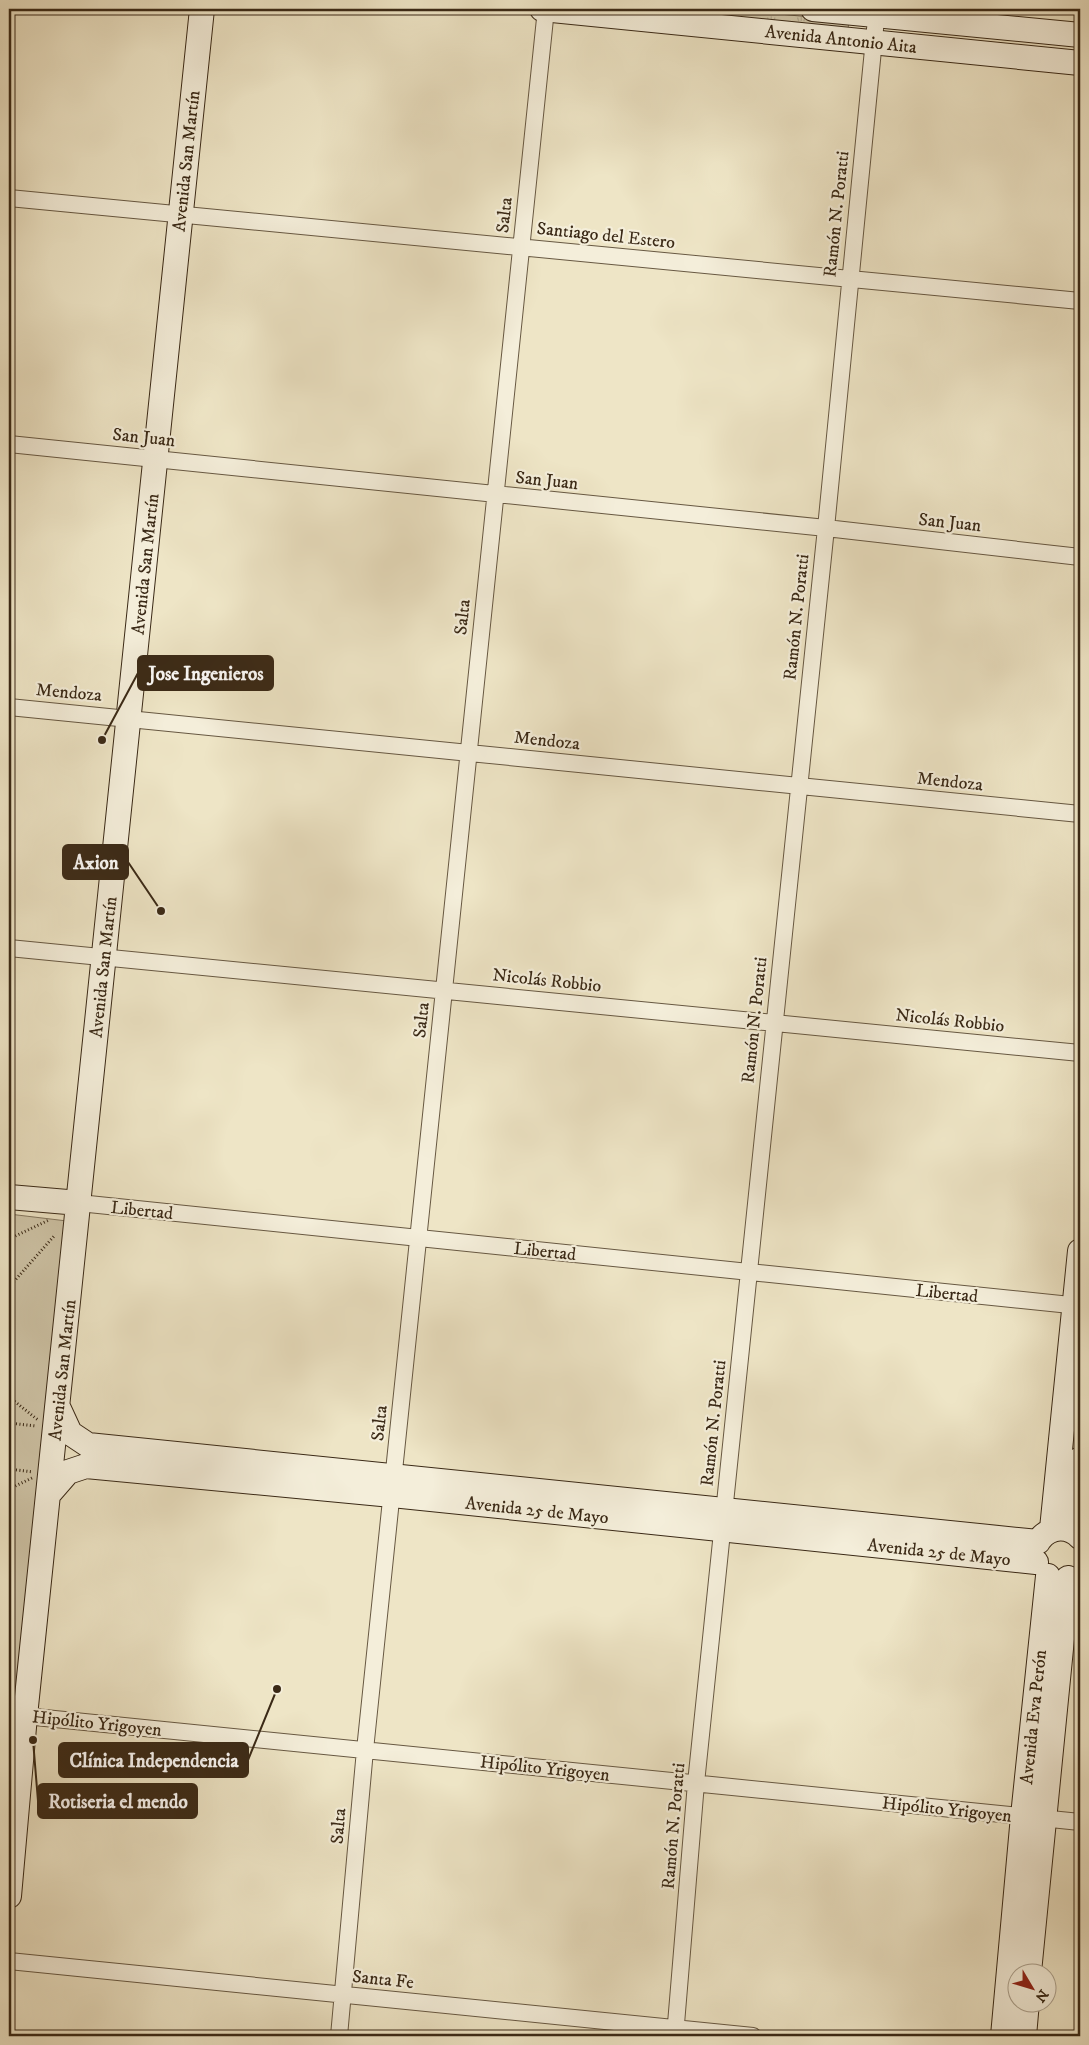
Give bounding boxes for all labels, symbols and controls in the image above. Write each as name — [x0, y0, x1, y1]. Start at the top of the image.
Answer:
street label: Avenida Antonio Aita — [764, 21, 918, 59]
street label: Avenida San Martín — [169, 89, 205, 233]
street label: Ramón N. Poratti — [819, 150, 855, 278]
street label: Salta — [492, 196, 518, 234]
street label: Santiago del Estero — [536, 218, 676, 254]
street label: San Juan — [111, 424, 177, 452]
street label: San Juan — [514, 467, 580, 495]
street label: Avenida San Martín — [128, 492, 164, 636]
street label: San Juan — [917, 509, 983, 537]
street label: Ramón N. Poratti — [779, 553, 815, 681]
street label: Salta — [450, 598, 476, 636]
callout: Jose Ingenieros — [138, 656, 273, 690]
text: Jose Ingenieros — [147, 663, 264, 686]
street label: Mendoza — [35, 679, 103, 707]
street label: Mendoza — [513, 727, 581, 755]
street label: Mendoza — [916, 768, 984, 796]
callout: Axion — [63, 845, 128, 879]
text: Axion — [72, 852, 120, 875]
street label: Avenida San Martín — [86, 895, 122, 1039]
street label: Ramón N. Poratti — [737, 956, 773, 1084]
street label: Nicolás Robbio — [491, 964, 603, 998]
street label: Salta — [409, 1001, 435, 1039]
street label: Nicolás Robbio — [894, 1004, 1006, 1038]
street label: Libertad — [110, 1197, 174, 1225]
street label: Libertad — [513, 1238, 577, 1266]
street label: Libertad — [915, 1280, 979, 1308]
street label: Avenida San Martín — [45, 1298, 81, 1442]
street label: Ramón N. Poratti — [696, 1359, 732, 1487]
street label: Salta — [367, 1404, 393, 1442]
street label: Avenida 25 de Mayo — [464, 1493, 610, 1529]
street label: Avenida 25 de Mayo — [866, 1535, 1012, 1571]
street label: Avenida Eva Perón — [1016, 1648, 1052, 1786]
street label: Hipólito Yrigoyen — [31, 1706, 163, 1742]
callout: Clínica Independencia — [59, 1743, 248, 1777]
text: Clínica Independencia — [69, 1750, 239, 1773]
street label: Hipólito Yrigoyen — [479, 1751, 611, 1787]
street label: Ramón N. Poratti — [658, 1762, 690, 1890]
callout: Rotiseria el mendo — [38, 1784, 197, 1818]
text: Rotiseria el mendo — [48, 1791, 188, 1814]
street label: Hipólito Yrigoyen — [881, 1792, 1013, 1828]
street label: Salta — [326, 1807, 352, 1845]
north arrow — [1006, 1962, 1056, 2012]
street label: Santa Fe — [351, 1966, 415, 1994]
text: N — [1031, 1985, 1052, 2006]

